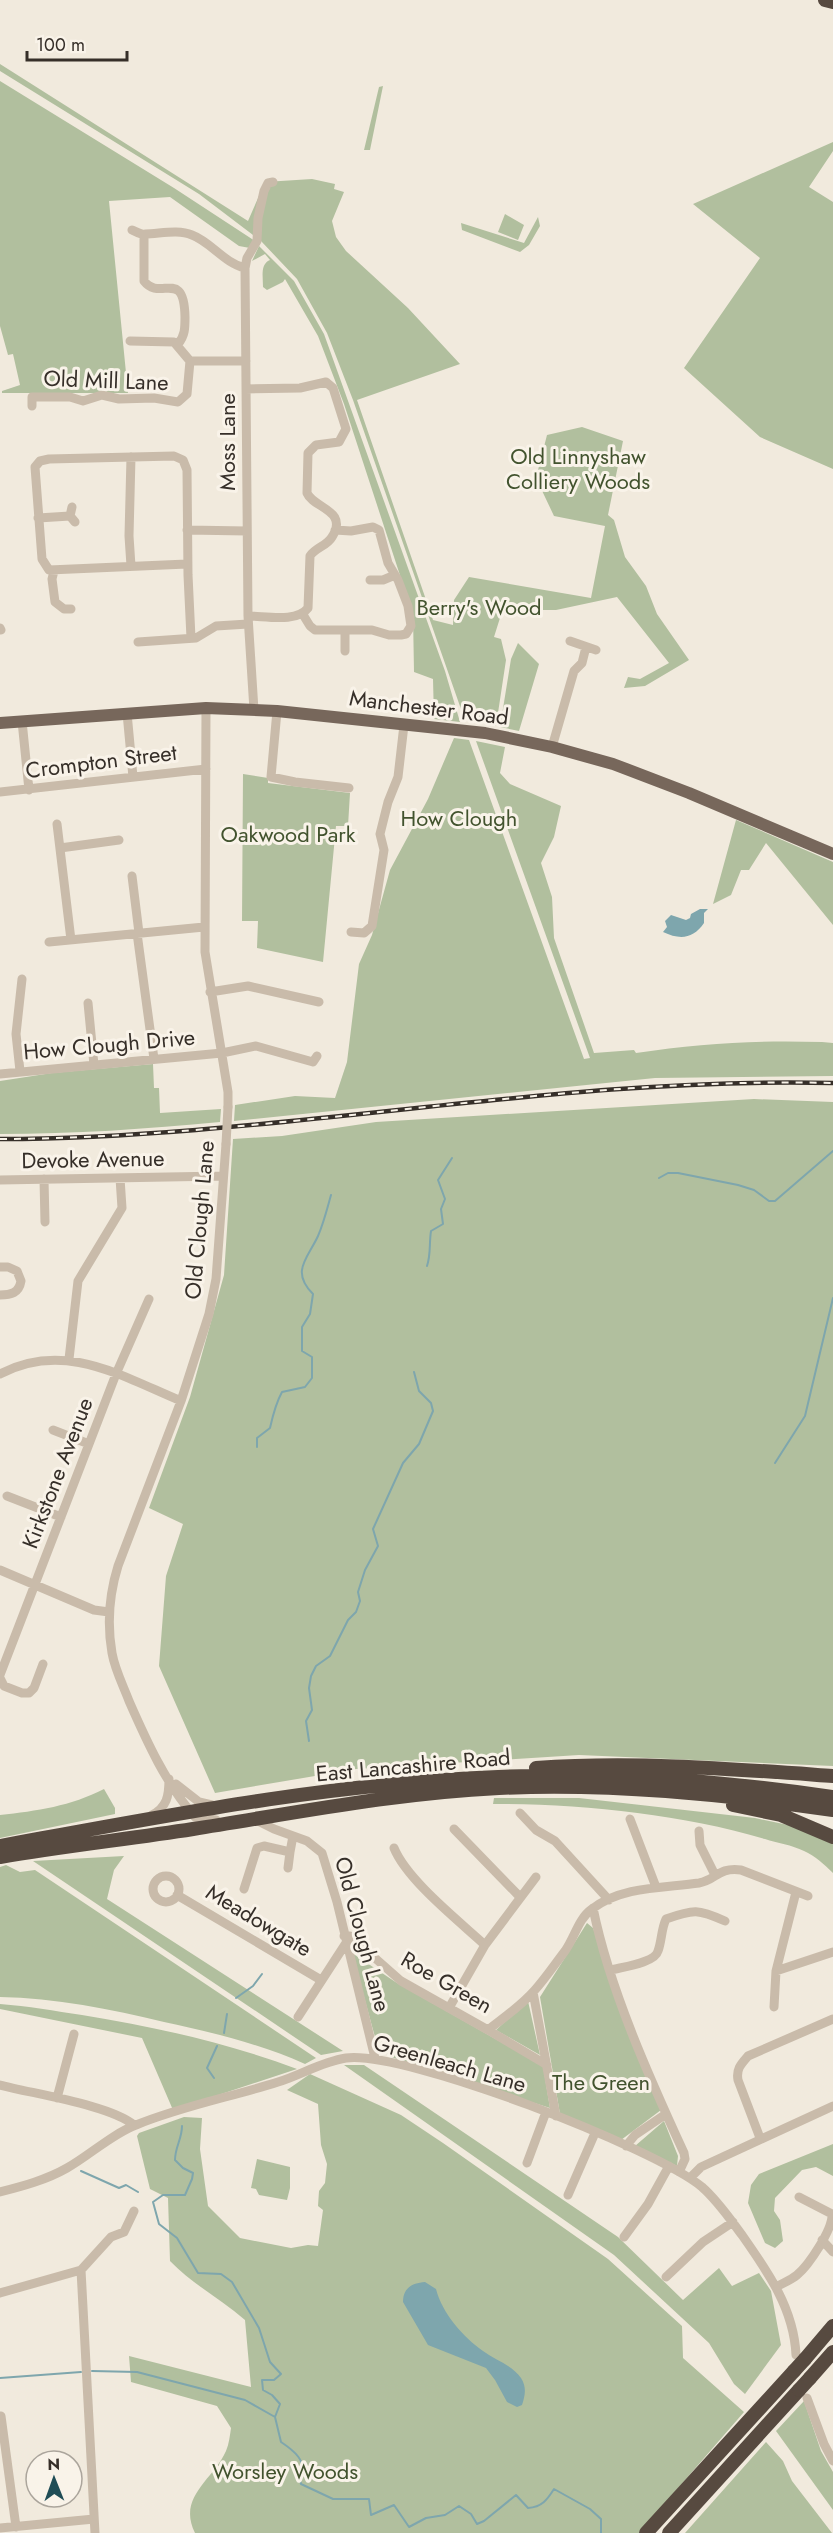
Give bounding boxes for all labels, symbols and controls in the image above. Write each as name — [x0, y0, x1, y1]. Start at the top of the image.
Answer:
scale bar — [27, 24, 128, 62]
text: 100 m — [36, 32, 85, 58]
street label: Old Mill Lane — [43, 362, 169, 398]
street label: Moss Lane — [211, 393, 243, 491]
park label: Old Linnyshaw Colliery Woods — [506, 440, 650, 497]
park label: Berry's Wood — [416, 591, 542, 623]
street label: Manchester Road — [347, 681, 511, 733]
street label: Crompton Street — [24, 736, 179, 786]
park label: How Clough — [401, 802, 517, 834]
park label: Oakwood Park — [221, 818, 356, 850]
street label: How Clough Drive — [22, 1021, 196, 1067]
street label: Old Clough Lane — [176, 1139, 222, 1301]
street label: Devoke Avenue — [21, 1142, 165, 1176]
street label: Kirkstone Avenue — [13, 1393, 101, 1553]
street label: East Lancashire Road — [314, 1741, 512, 1789]
street label: Old Clough Lane — [327, 1853, 399, 2015]
street label: Meadowgate — [200, 1876, 318, 1964]
street label: Roe Green — [395, 1943, 499, 2021]
street label: Greenleach Lane — [370, 2026, 530, 2100]
park label: The Green — [552, 2066, 650, 2098]
north arrow — [24, 2449, 84, 2509]
text: N — [47, 2453, 60, 2476]
park label: Worsley Woods — [212, 2455, 358, 2487]

